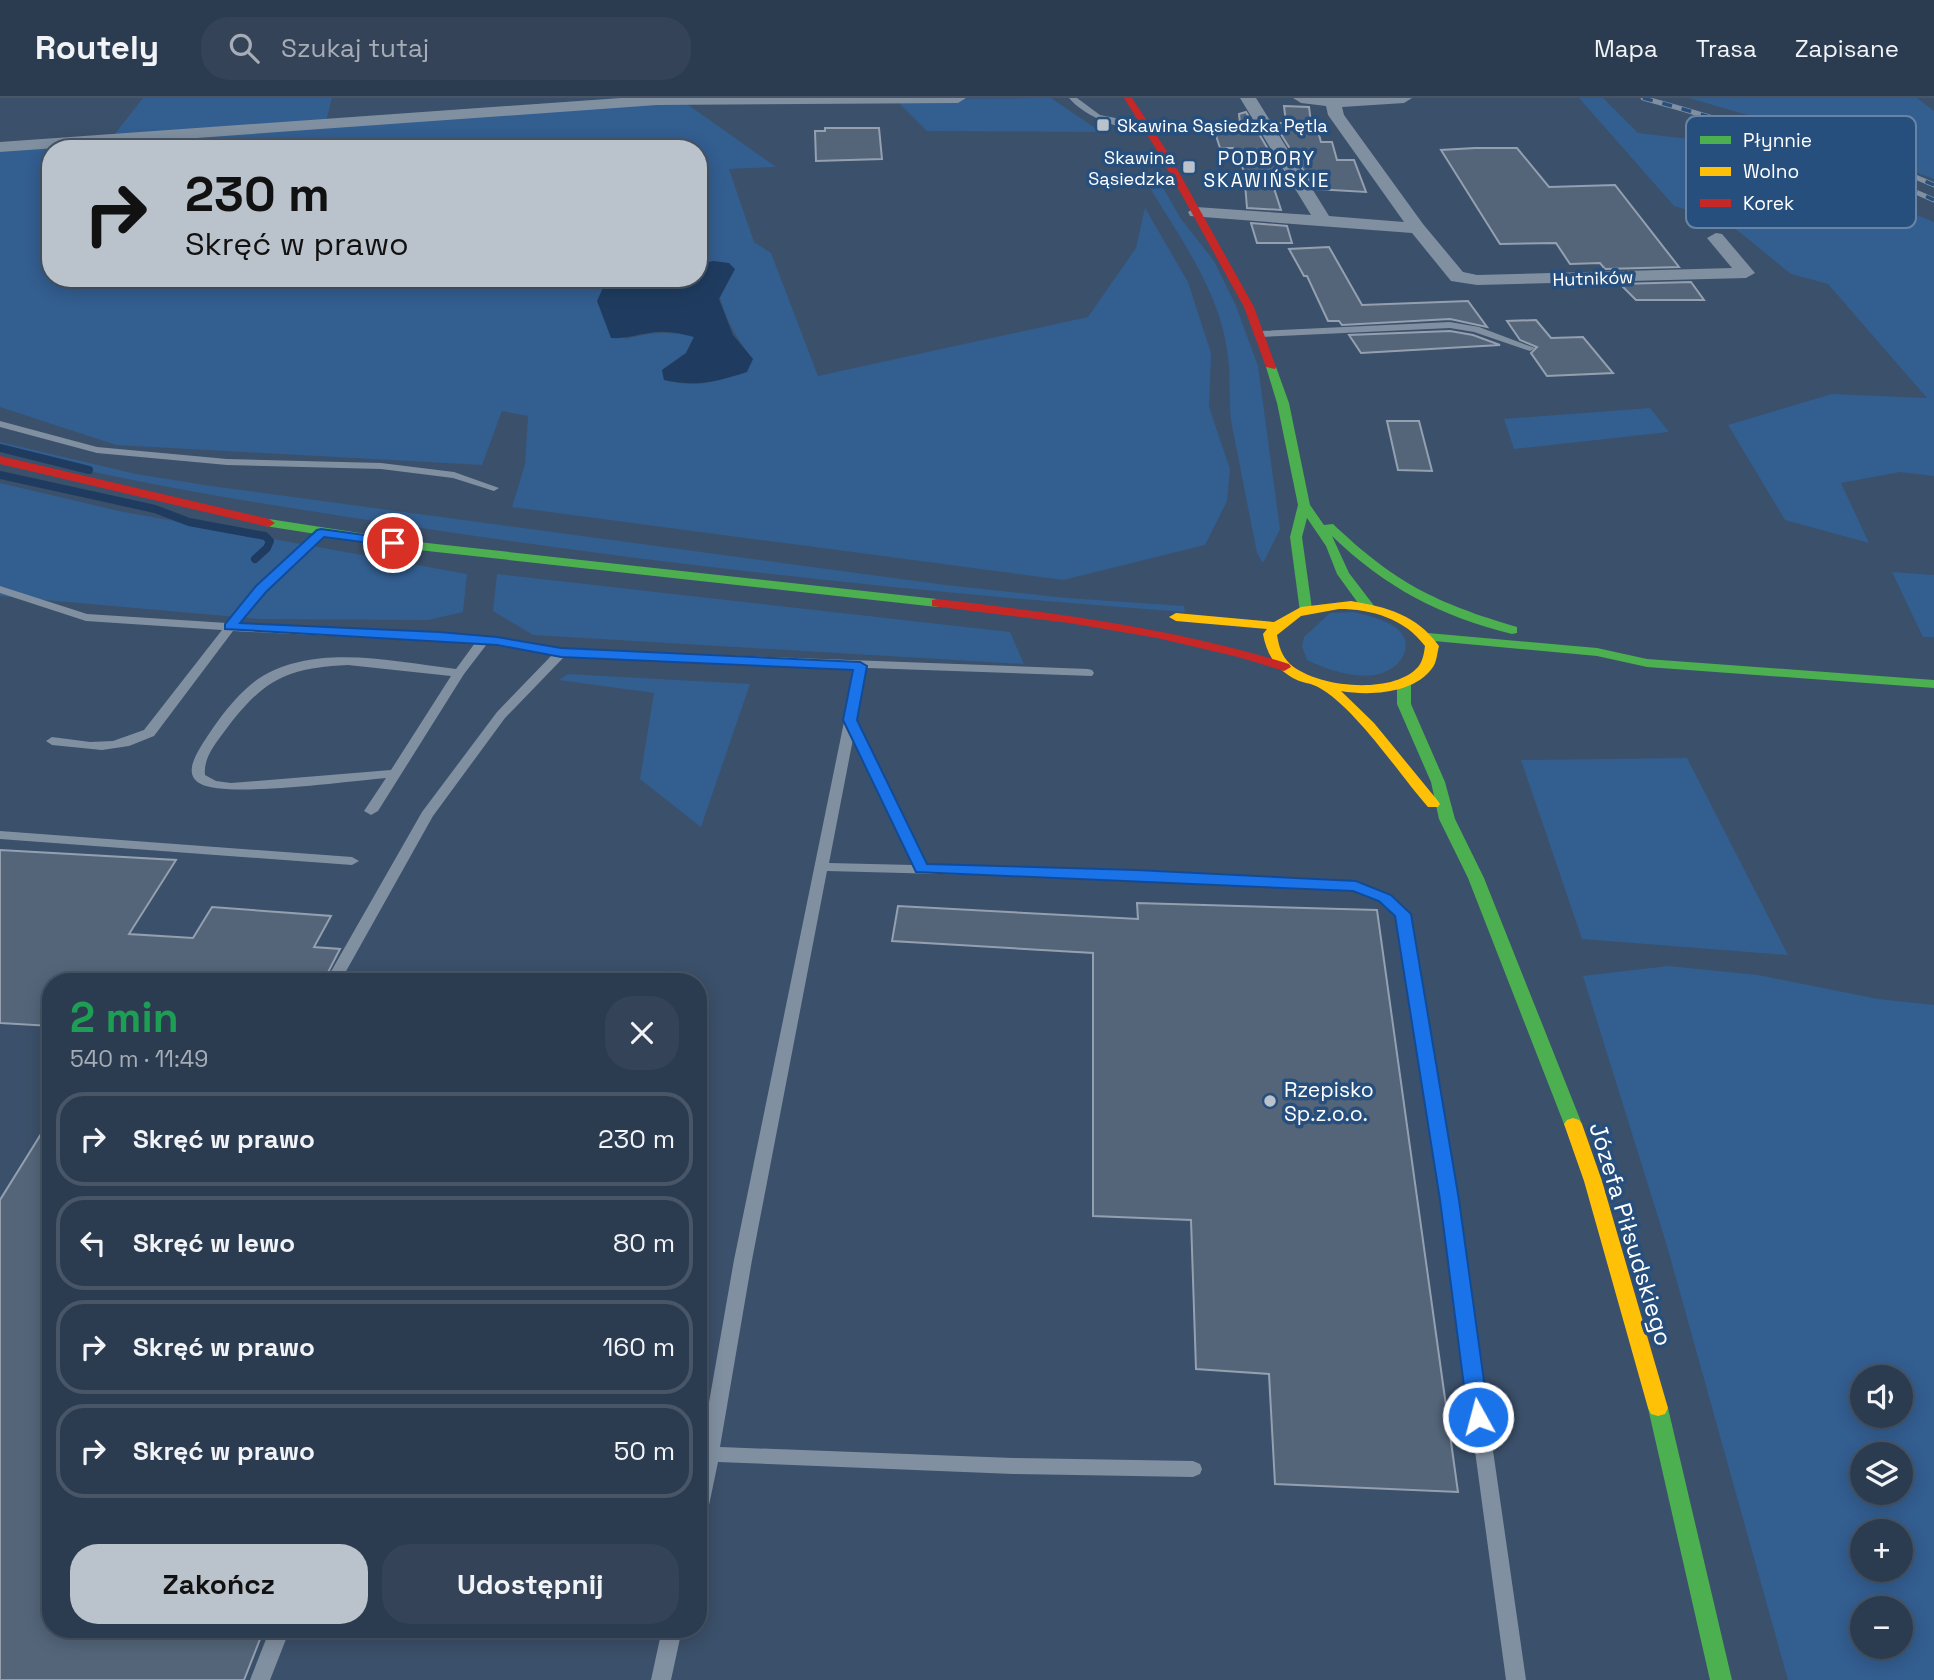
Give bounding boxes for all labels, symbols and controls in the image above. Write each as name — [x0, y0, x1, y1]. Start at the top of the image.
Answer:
search box — [201, 17, 691, 80]
text: Routely — [35, 27, 159, 69]
icon: search — [225, 29, 263, 67]
text: Szukaj tutaj — [281, 31, 429, 65]
text: Mapa — [1594, 33, 1658, 64]
text: Trasa — [1696, 33, 1757, 64]
text: Zapisane — [1795, 33, 1899, 64]
place label: Skawina Sąsiedzka Pętla — [1117, 114, 1328, 137]
legend — [1686, 116, 1916, 228]
marker: Skawina Sąsiedzka Pętla — [1095, 117, 1111, 133]
text: Płynnie — [1743, 128, 1812, 153]
place label: Skawina Sąsiedzka — [1088, 146, 1175, 190]
district label: PODBORY SKAWIŃSKIE — [1203, 146, 1331, 193]
marker: Skawina Sąsiedzka — [1181, 159, 1197, 175]
text: Wolno — [1743, 159, 1799, 184]
text: 230 m — [185, 163, 330, 225]
icon: right — [70, 168, 161, 259]
text: Korek — [1743, 191, 1794, 216]
text: Skręć w prawo — [185, 224, 409, 264]
street label: Hutników — [1552, 265, 1634, 291]
pin — [363, 513, 423, 573]
icon: arrive — [374, 524, 412, 562]
text: 2 min — [70, 991, 179, 1044]
button: close — [605, 996, 679, 1070]
text: 540 m · 11:49 — [70, 1044, 208, 1074]
place label: Rzepisko Sp.z.o.o. — [1284, 1076, 1374, 1127]
marker: Rzepisko Sp.z.o.o. — [1262, 1093, 1278, 1109]
street label: Józefa Piłsudskiego — [1582, 1119, 1680, 1349]
icon: right — [74, 1120, 112, 1158]
text: Skręć w prawo — [133, 1122, 315, 1156]
text: 230 m — [598, 1122, 675, 1156]
icon: left — [74, 1224, 112, 1262]
text: Skręć w lewo — [133, 1226, 295, 1260]
text: 80 m — [613, 1226, 675, 1260]
icon: right — [74, 1328, 112, 1366]
text: Skręć w prawo — [133, 1330, 315, 1364]
text: 160 m — [603, 1330, 675, 1364]
map controls — [1850, 1365, 1913, 1659]
button: sound — [1850, 1365, 1913, 1428]
position arrow — [1441, 1380, 1515, 1454]
icon: right — [74, 1432, 112, 1470]
text: Skręć w prawo — [133, 1434, 315, 1468]
text: 50 m — [614, 1434, 675, 1468]
button: layers — [1850, 1442, 1913, 1505]
button: + — [1850, 1519, 1913, 1582]
button: Zakończ — [70, 1544, 368, 1624]
button: Udostępnij — [382, 1544, 679, 1624]
button: − — [1850, 1596, 1913, 1659]

